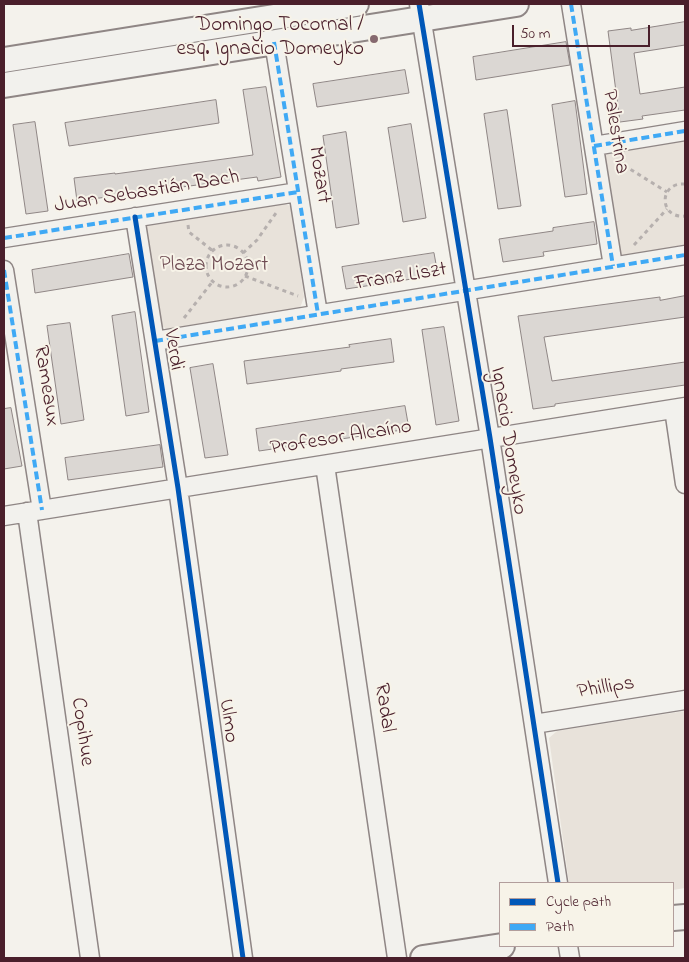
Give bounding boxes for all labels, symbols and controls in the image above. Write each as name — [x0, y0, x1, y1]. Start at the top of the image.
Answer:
place label: Domingo Tocornal / esq. Ignacio Domeyko — [176, 14, 364, 64]
scale bar — [514, 15, 652, 47]
text: 50 m — [520, 23, 550, 45]
marker: Domingo Tocornal / esq. Ignacio Domeyko — [368, 33, 380, 45]
street label: Palestrina — [595, 88, 633, 176]
street label: Mozart — [301, 145, 335, 205]
street label: Juan Sebastián Bach — [53, 166, 241, 220]
park label: Plaza Mozart — [160, 254, 268, 280]
street label: Franz Liszt — [353, 258, 449, 298]
street label: Verdi — [156, 328, 188, 372]
street label: Rameaux — [26, 344, 64, 428]
street label: Ignacio Domeyko — [483, 365, 531, 517]
street label: Profesor Alcaíno — [268, 415, 414, 463]
street label: Phillips — [576, 672, 636, 706]
street label: Radal — [367, 682, 399, 734]
street label: Copihue — [64, 696, 98, 768]
street label: Ulmo — [211, 697, 243, 745]
legend — [499, 882, 674, 947]
text: Cycle path — [546, 891, 611, 913]
text: Path — [546, 916, 574, 938]

